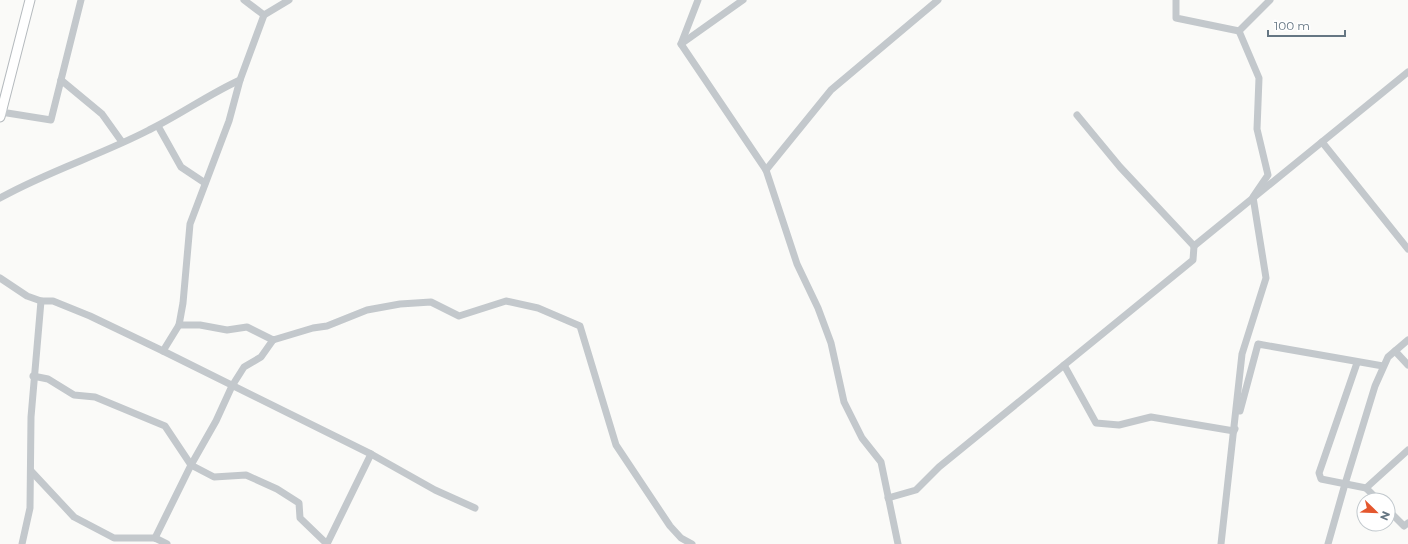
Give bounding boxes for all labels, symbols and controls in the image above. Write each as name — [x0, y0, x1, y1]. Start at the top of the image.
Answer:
scale bar — [1268, 12, 1345, 38]
text: 100 m — [1274, 18, 1310, 33]
north arrow — [1356, 492, 1396, 532]
text: N — [1377, 509, 1393, 523]

